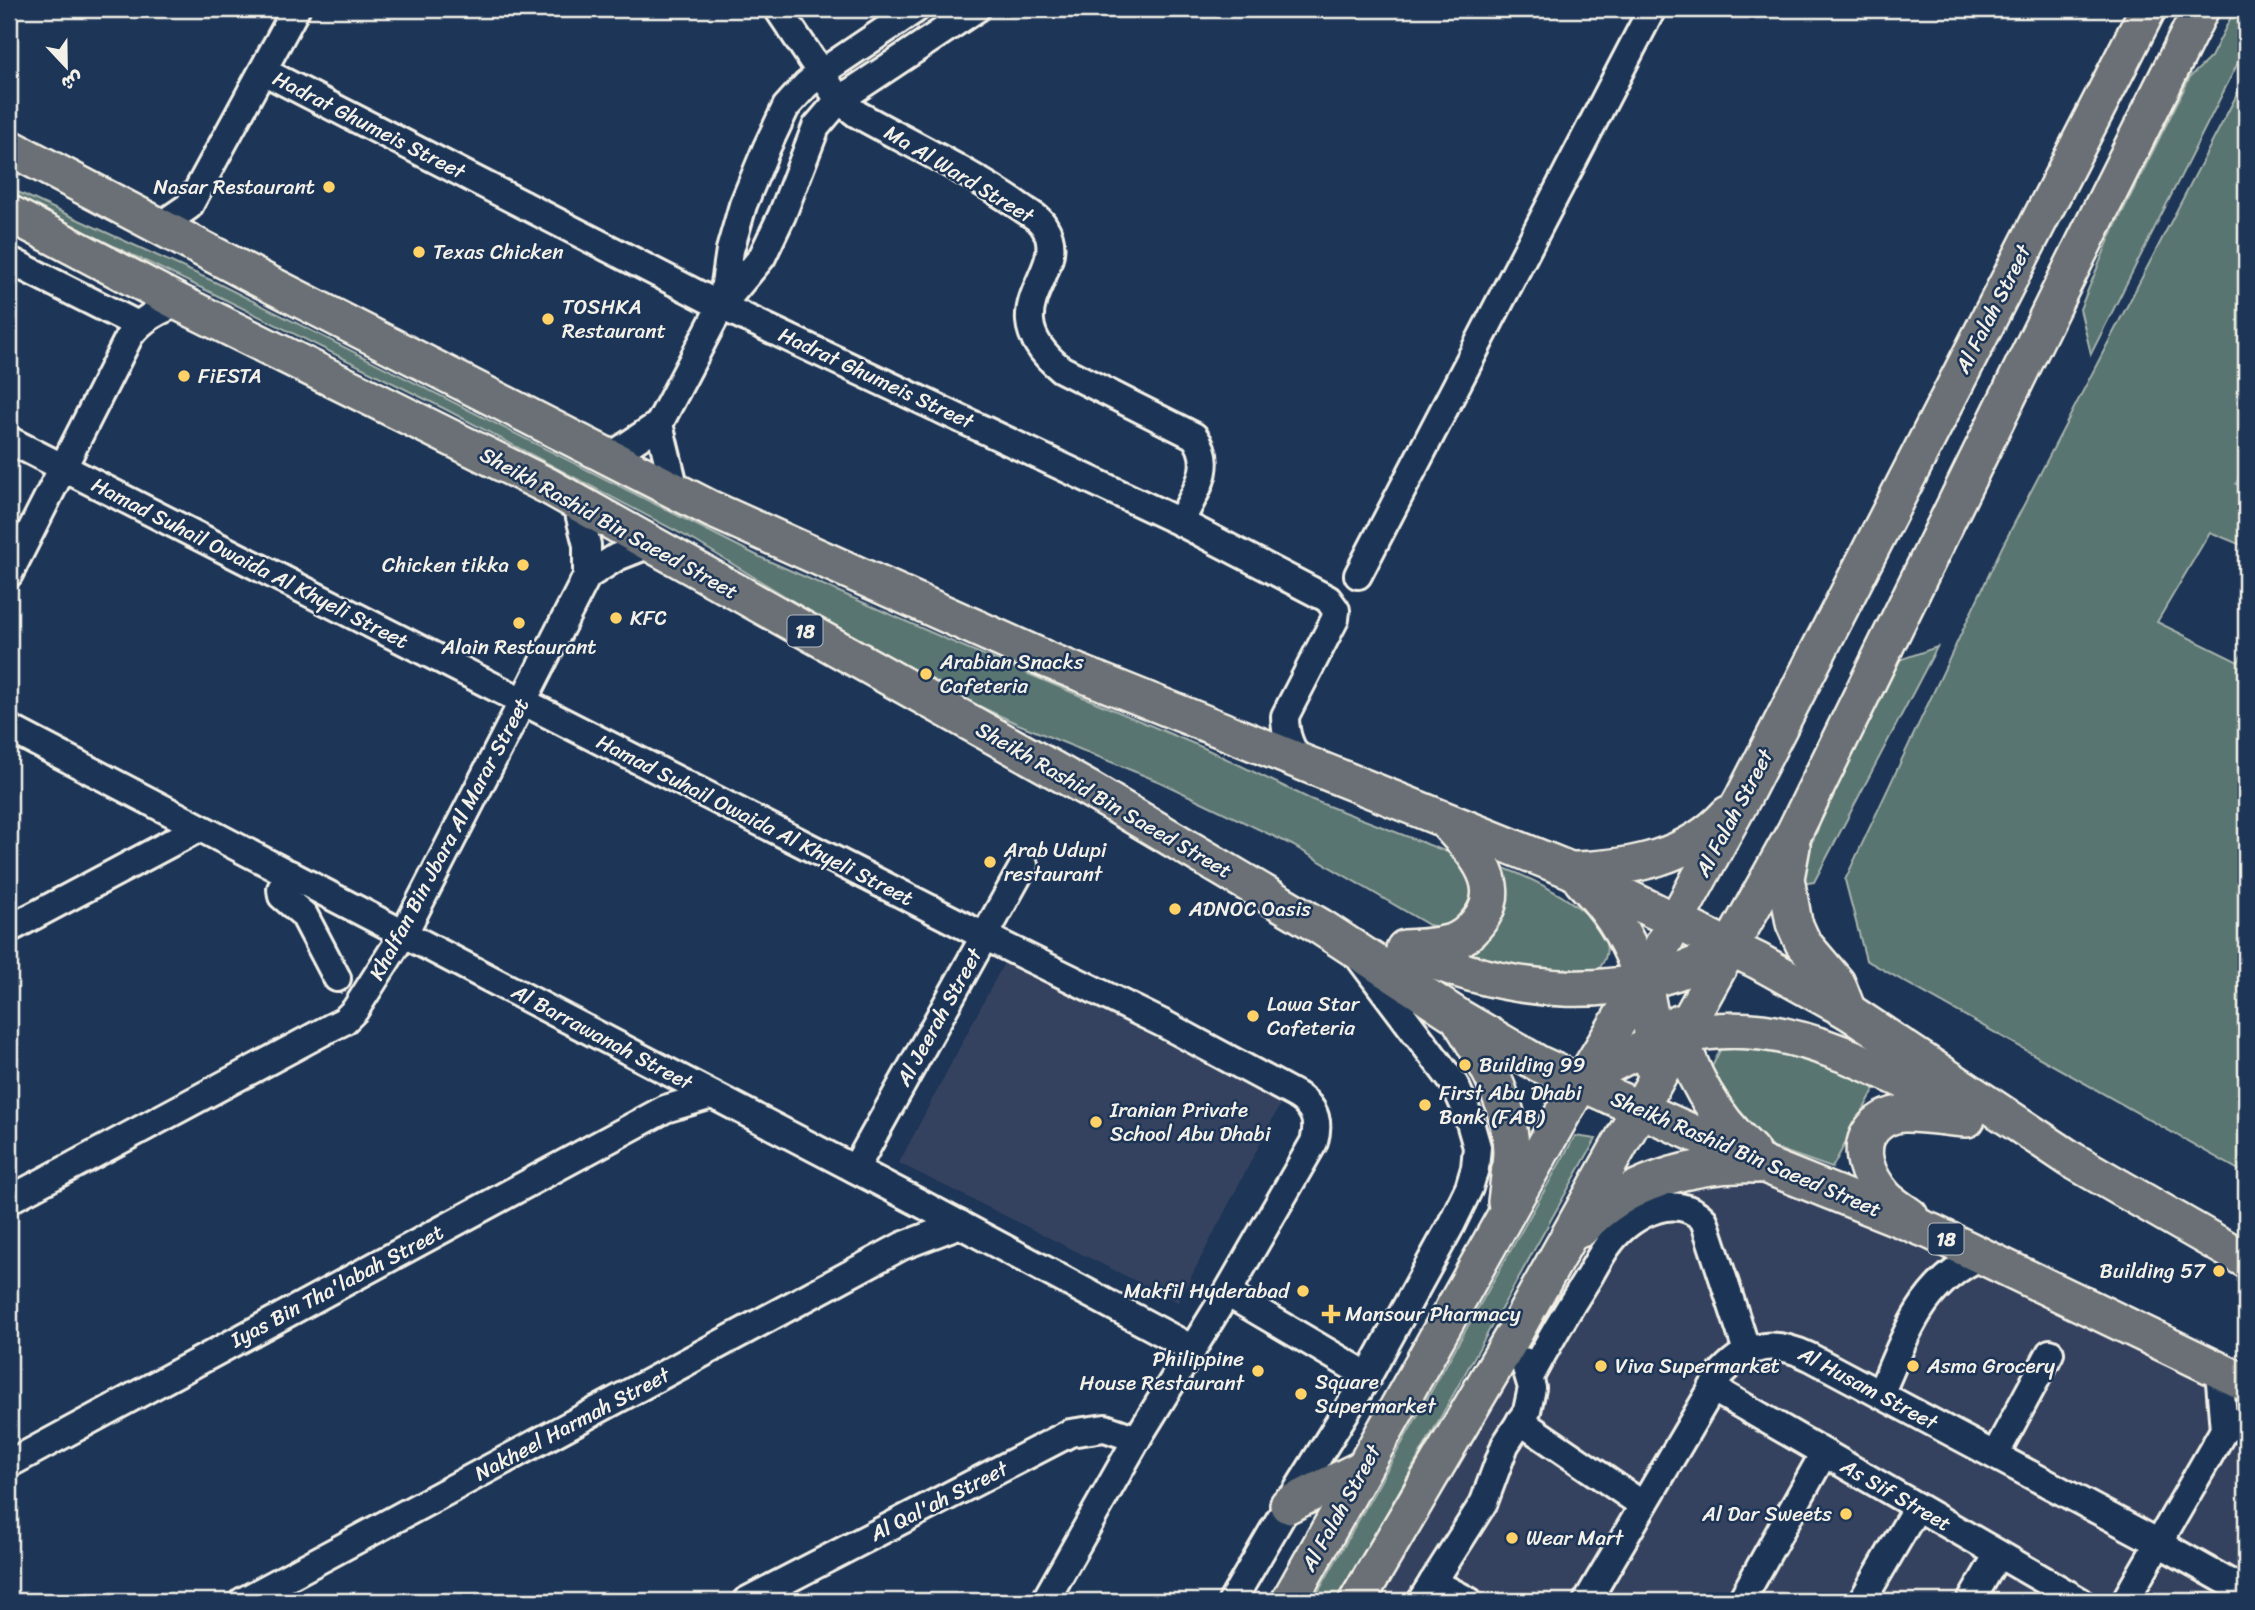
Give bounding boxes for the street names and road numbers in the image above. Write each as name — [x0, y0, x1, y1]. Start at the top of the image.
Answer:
street label: Hadrat Ghumeis Street — [266, 60, 473, 191]
street label: Ma Al Ward Street — [877, 114, 1043, 235]
street label: Al Falah Street — [1944, 236, 2043, 381]
street label: Hadrat Ghumeis Street — [772, 316, 982, 441]
street label: Sheikh Rashid Bin Saeed Street — [473, 436, 745, 610]
street label: Hamad Suhail Owaida Al Khyeli Street — [84, 466, 416, 660]
road number: 18 — [788, 616, 822, 646]
street label: Khalfan Bin Jbara Al Marar Street — [358, 691, 540, 987]
street label: Sheikh Rashid Bin Saeed Street — [969, 711, 1239, 889]
street label: Hamad Suhail Owaida Al Khyeli Street — [589, 723, 921, 917]
street label: Al Falah Street — [1684, 741, 1784, 885]
street label: Al Jeerah Street — [885, 939, 994, 1094]
street label: Al Barrawanah Street — [504, 973, 701, 1102]
street label: Sheikh Rashid Bin Saeed Street — [1605, 1080, 1887, 1228]
street label: Iyas Bin Tha'labah Street — [222, 1214, 451, 1359]
road number: 18 — [1928, 1224, 1964, 1254]
street label: Al Husam Street — [1790, 1335, 1946, 1442]
street label: Nakheel Harmah Street — [467, 1356, 678, 1492]
street label: Al Falah Street — [1290, 1436, 1392, 1580]
street label: As Sif Street — [1832, 1447, 1959, 1542]
street label: Al Qal'ah Street — [862, 1449, 1016, 1553]

